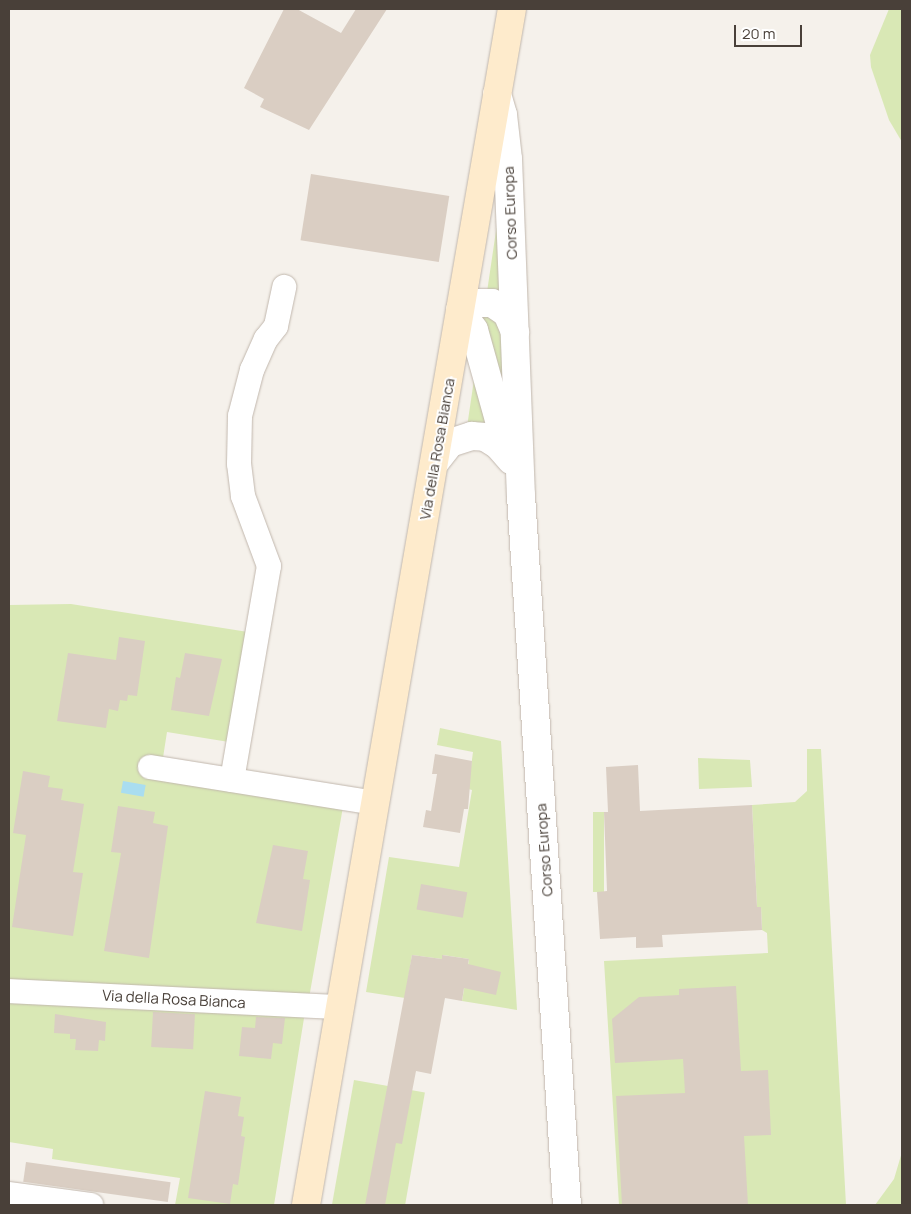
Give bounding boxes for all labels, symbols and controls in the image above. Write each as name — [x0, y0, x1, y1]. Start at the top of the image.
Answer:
scale bar — [736, 15, 804, 47]
text: 20 m — [742, 23, 775, 44]
street label: Corso Europa — [499, 166, 521, 260]
street label: Via della Rosa Bianca — [416, 377, 458, 521]
street label: Corso Europa — [532, 803, 556, 897]
street label: Via della Rosa Bianca — [102, 986, 246, 1012]

